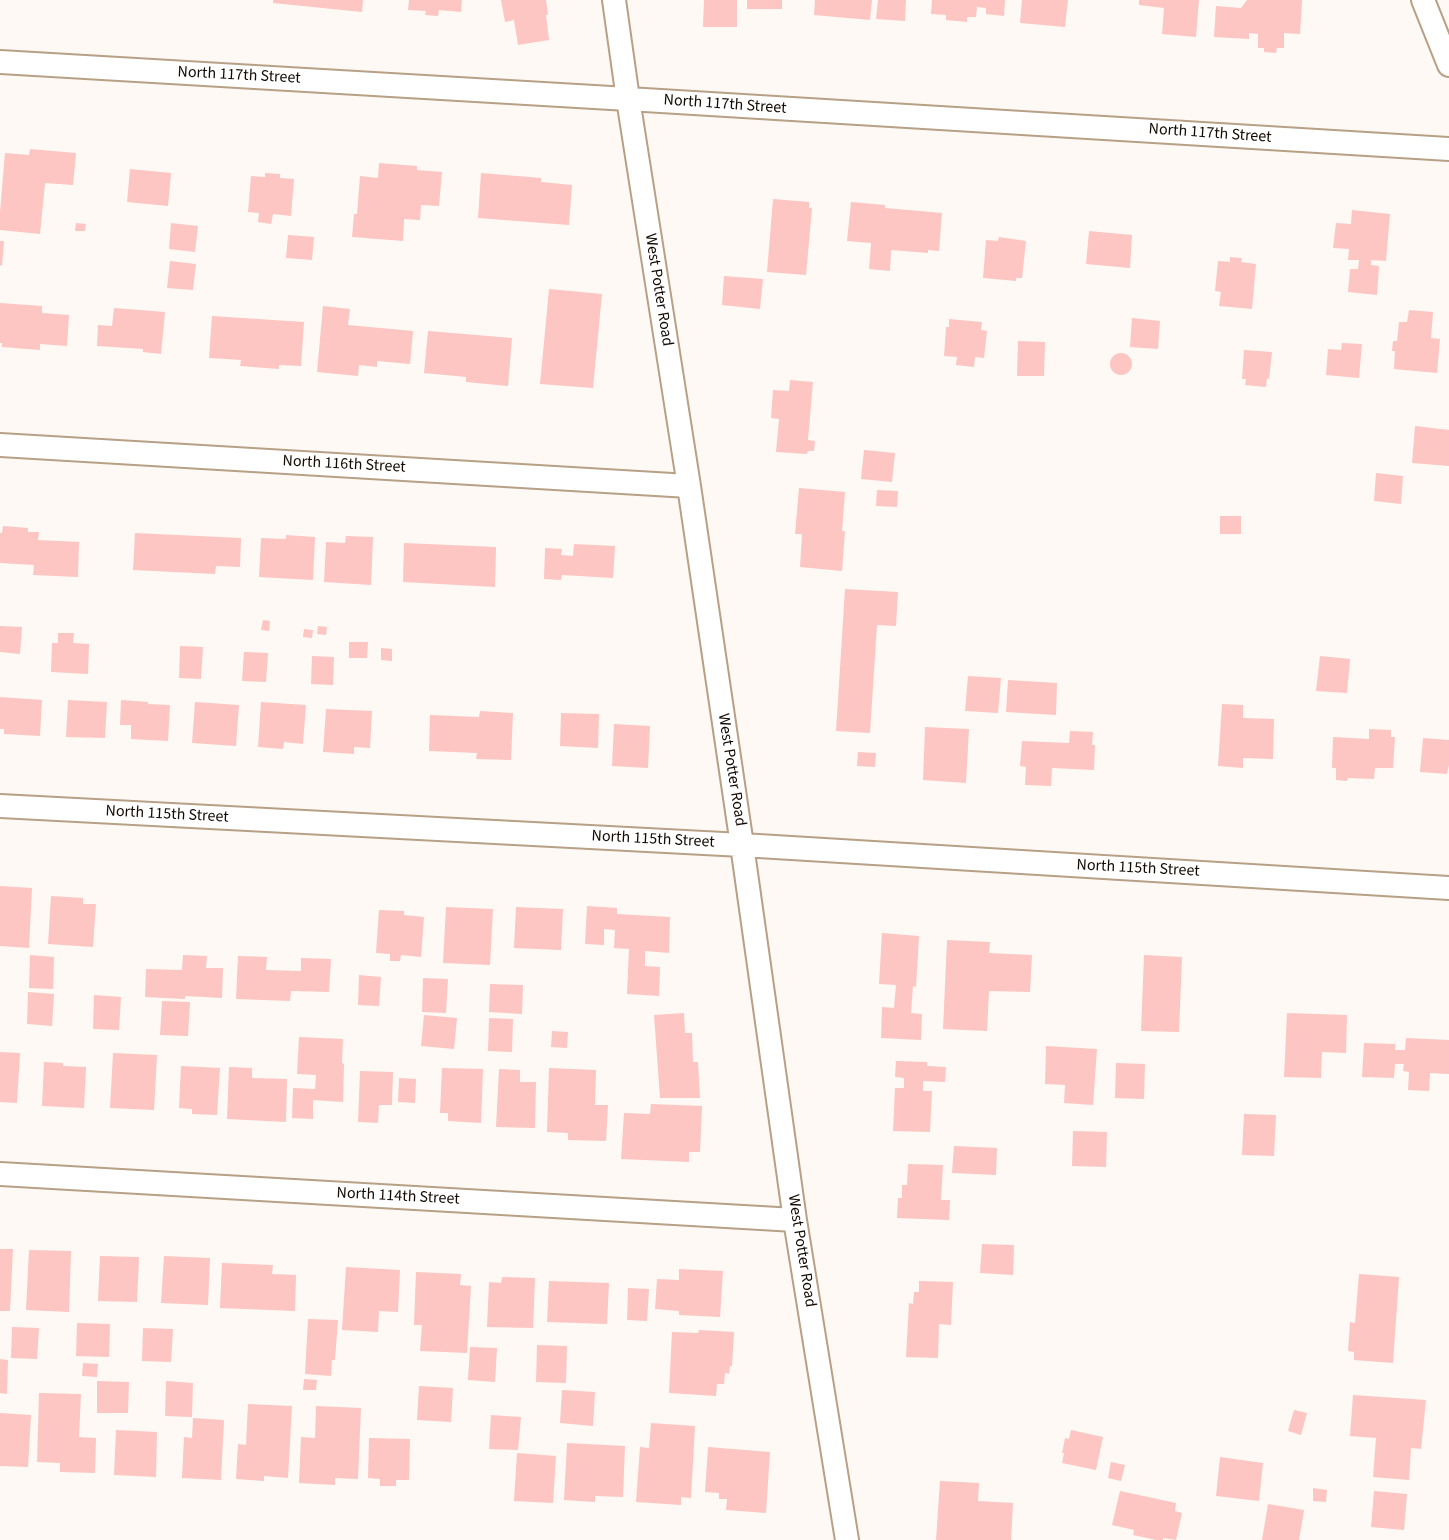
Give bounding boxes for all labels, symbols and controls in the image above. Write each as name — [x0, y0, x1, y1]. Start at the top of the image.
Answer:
street label: North 117th Street — [177, 63, 301, 89]
street label: North 117th Street — [663, 91, 787, 119]
street label: North 117th Street — [1148, 120, 1272, 148]
street label: West Potter Road — [640, 232, 676, 348]
street label: North 116th Street — [282, 452, 406, 478]
street label: West Potter Road — [713, 712, 749, 828]
street label: North 115th Street — [105, 802, 229, 828]
street label: North 115th Street — [591, 827, 715, 853]
street label: North 115th Street — [1076, 856, 1200, 882]
street label: North 114th Street — [336, 1184, 460, 1210]
street label: West Potter Road — [783, 1193, 819, 1309]

